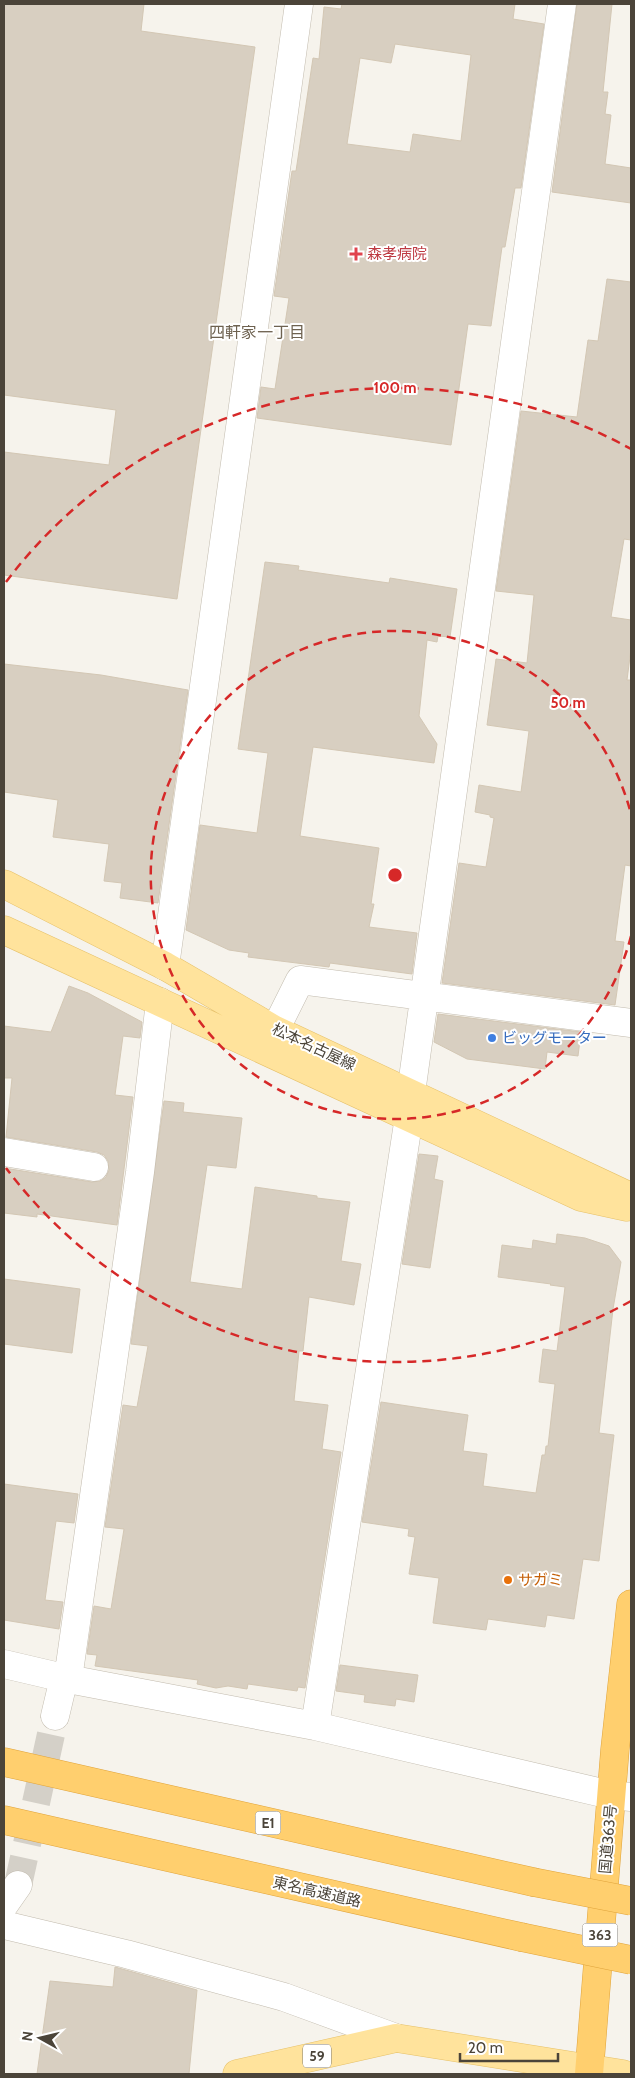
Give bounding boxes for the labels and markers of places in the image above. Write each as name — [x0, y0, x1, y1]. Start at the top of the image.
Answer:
place label: 森孝病院 — [367, 245, 427, 263]
marker: 森孝病院 — [349, 247, 363, 261]
centre of rings — [386, 866, 404, 884]
place label: ビッグモーター — [502, 1029, 607, 1047]
marker: ビッグモーター — [486, 1032, 498, 1044]
place label: サガミ — [518, 1571, 563, 1589]
marker: サガミ — [502, 1574, 514, 1586]

